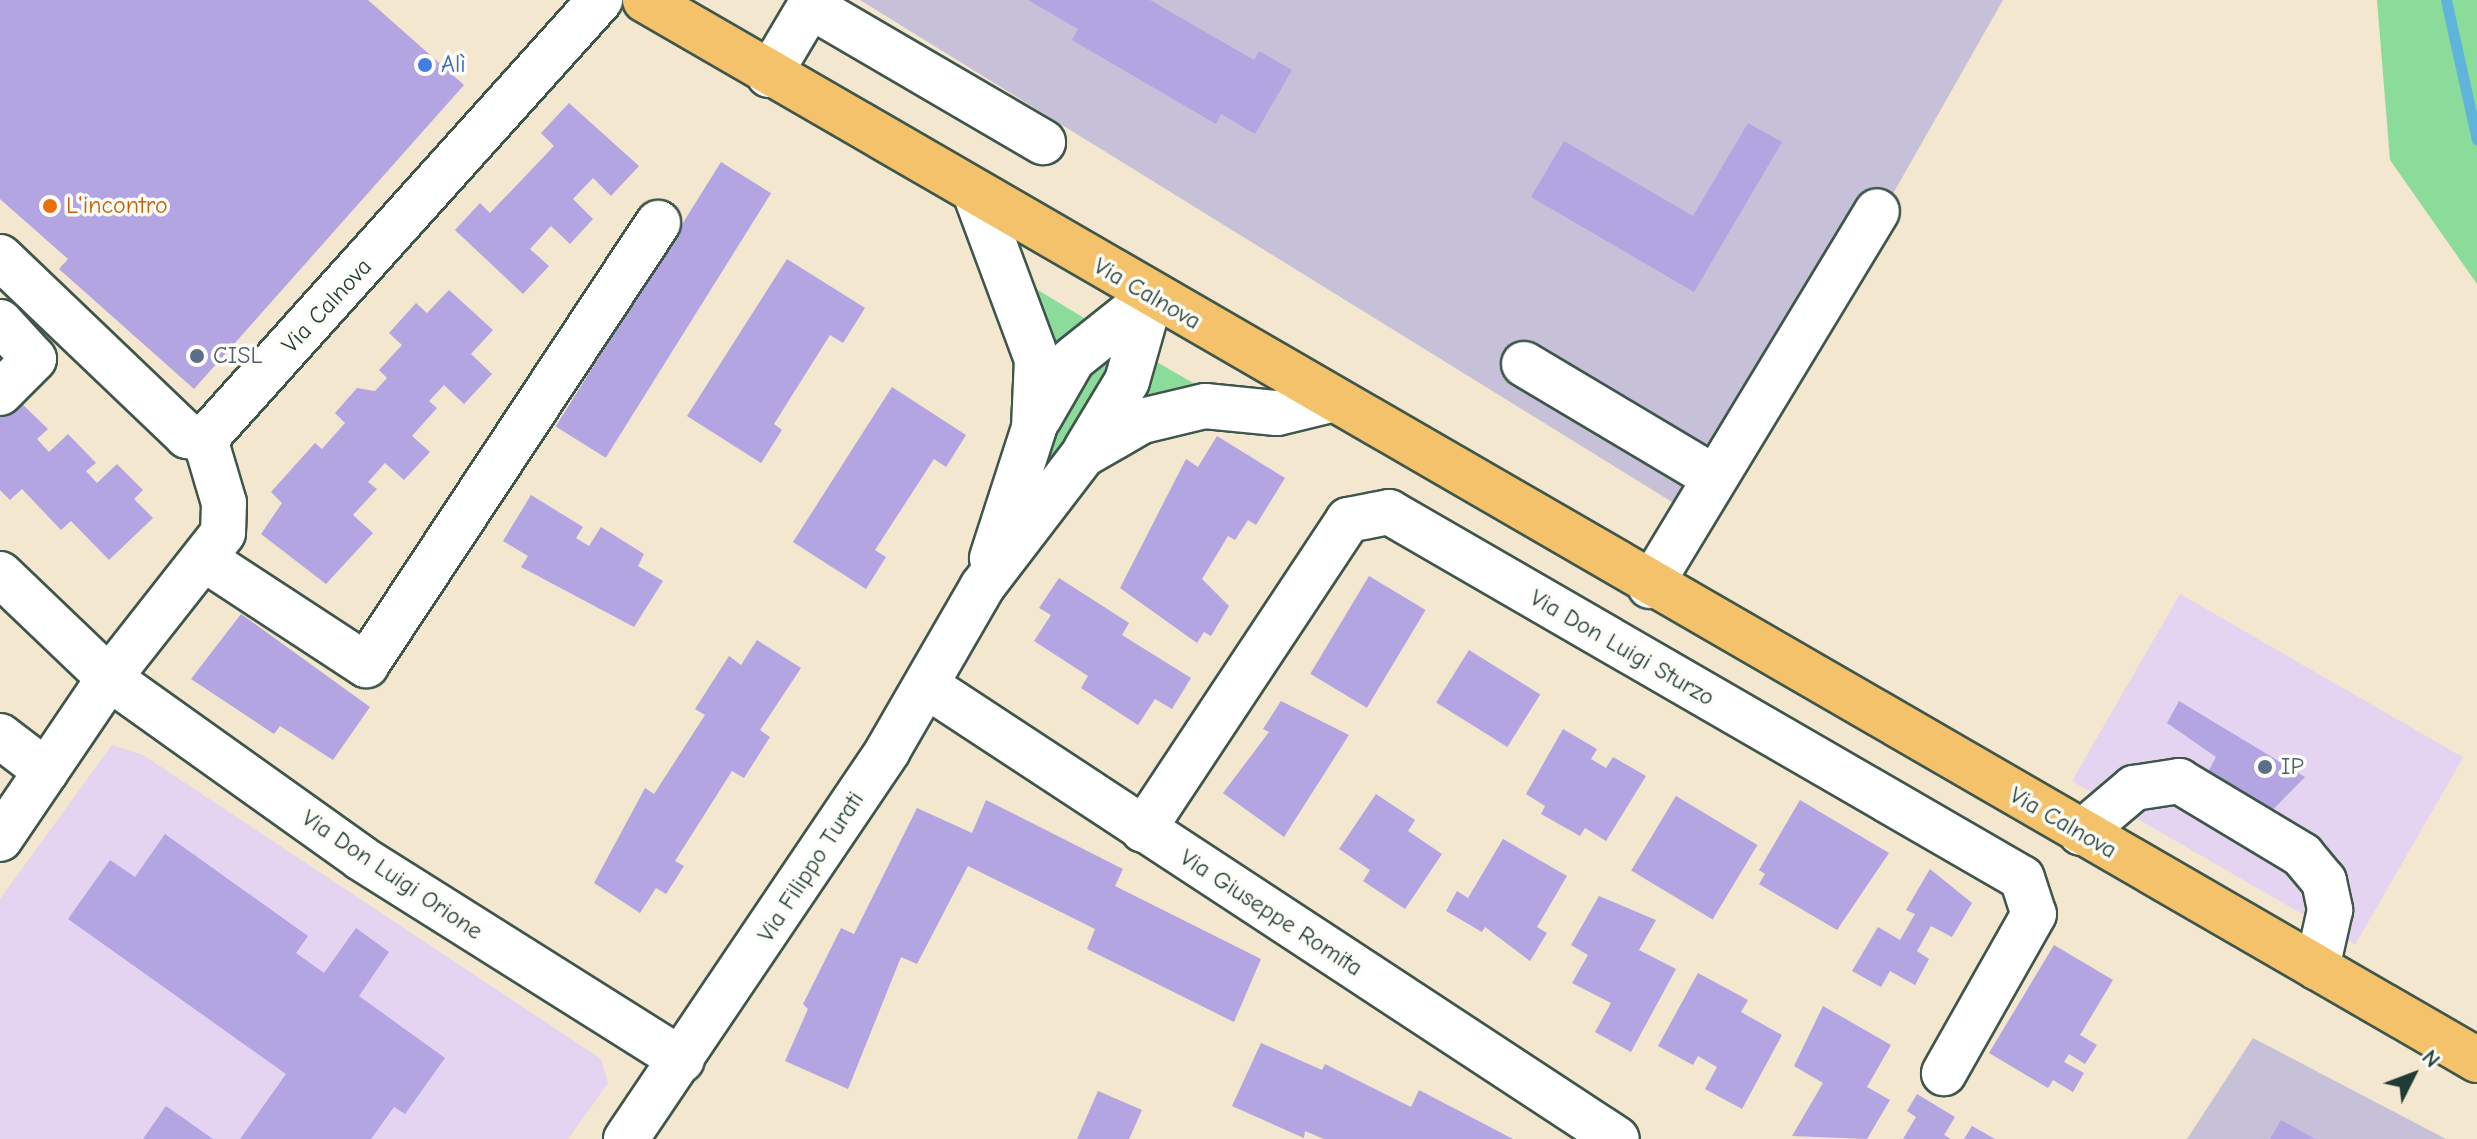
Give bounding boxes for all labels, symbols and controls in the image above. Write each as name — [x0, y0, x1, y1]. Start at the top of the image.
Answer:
place label: Alì — [441, 51, 466, 79]
marker: Alì — [416, 56, 434, 74]
place label: L'incontro — [66, 192, 168, 220]
marker: L'incontro — [41, 197, 59, 215]
street label: Via Calnova — [1088, 252, 1206, 336]
street label: Via Calnova — [276, 253, 378, 359]
place label: CISL — [213, 342, 262, 370]
marker: CISL — [188, 347, 206, 365]
street label: Via Don Luigi Sturzo — [1525, 584, 1719, 712]
place label: IP — [2281, 753, 2304, 781]
marker: IP — [2256, 758, 2274, 776]
street label: Via Calnova — [2004, 781, 2122, 865]
street label: Via Filippo Turati — [752, 786, 870, 948]
street label: Via Don Luigi Orione — [296, 804, 488, 946]
street label: Via Giuseppe Romita — [1174, 843, 1368, 983]
north arrow — [2373, 1035, 2453, 1115]
text: N — [2416, 1045, 2445, 1073]

